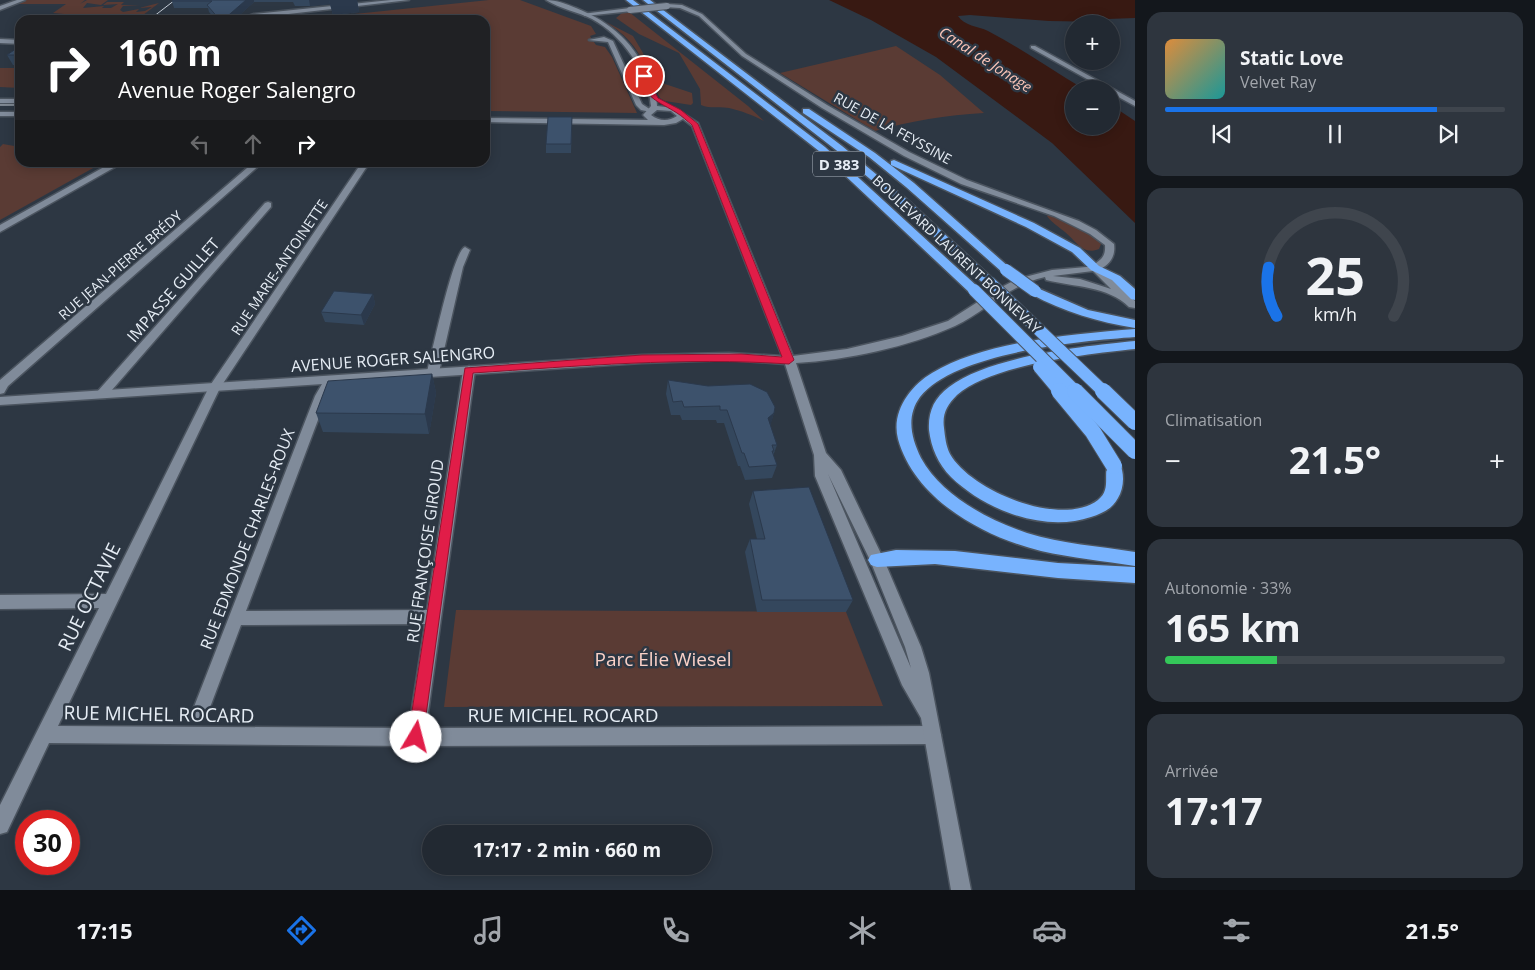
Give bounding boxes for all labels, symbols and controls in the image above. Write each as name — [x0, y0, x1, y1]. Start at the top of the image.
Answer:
map controls — [1065, 15, 1120, 135]
button: + — [1065, 15, 1120, 70]
water label: Canal de Jonage — [936, 21, 1037, 97]
text: 160 m — [118, 29, 222, 76]
icon: right — [35, 35, 100, 100]
text: Static Love — [1240, 45, 1343, 71]
pin — [623, 55, 665, 97]
icon: arrive — [630, 62, 658, 90]
text: Velvet Ray — [1240, 71, 1316, 93]
text: Avenue Roger Salengro — [118, 74, 356, 104]
button: − — [1065, 80, 1120, 135]
street label: RUE DE LA FEYSSINE — [831, 88, 955, 168]
icon: previous — [1208, 120, 1236, 148]
icon: pause — [1321, 120, 1349, 148]
icon: next — [1434, 120, 1462, 148]
icon: left — [186, 130, 214, 158]
icon: ahead — [239, 130, 267, 158]
icon: right — [292, 130, 320, 158]
road number: D 383 — [813, 152, 865, 176]
street label: BOULEVARD LAURENT BONNEVAY — [869, 171, 1045, 337]
street label: RUE MARIE-ANTOINETTE — [226, 195, 332, 339]
street label: RUE JEAN-PIERRE BRÉDY — [54, 206, 186, 324]
street label: IMPASSE GUILLET — [122, 233, 225, 347]
text: 25 — [1305, 239, 1365, 310]
text: km/h — [1313, 302, 1357, 326]
street label: AVENUE ROGER SALENGRO — [290, 341, 496, 377]
text: Climatisation — [1165, 409, 1262, 431]
street label: RUE EDMONDE CHARLES-ROUX — [195, 425, 300, 653]
text: 21.5° — [1289, 433, 1381, 485]
text: − — [1165, 441, 1181, 479]
text: + — [1489, 441, 1505, 479]
street label: RUE FRANÇOISE GIROUD — [401, 458, 449, 644]
street label: RUE OCTAVIE — [52, 538, 126, 656]
text: Autonomie · 33% — [1165, 577, 1292, 599]
text: 165 km — [1165, 601, 1301, 653]
park label: Parc Élie Wiesel — [594, 646, 732, 672]
street label: RUE MICHEL ROCARD — [63, 699, 255, 729]
street label: RUE MICHEL ROCARD — [468, 702, 658, 728]
position arrow — [389, 710, 441, 762]
text: Arrivée — [1165, 760, 1218, 782]
text: 17:17 — [1165, 784, 1263, 836]
speed limit sign: 30 — [15, 810, 80, 875]
text: 17:17 · 2 min · 660 m — [473, 837, 661, 863]
icon: directions — [284, 913, 319, 948]
icon: music — [471, 913, 506, 948]
icon: phone — [658, 913, 693, 948]
icon: climate — [845, 913, 880, 948]
icon: car — [1032, 913, 1067, 948]
icon: filters — [1219, 913, 1254, 948]
text: 17:15 — [76, 915, 133, 945]
text: 21.5° — [1406, 915, 1459, 945]

